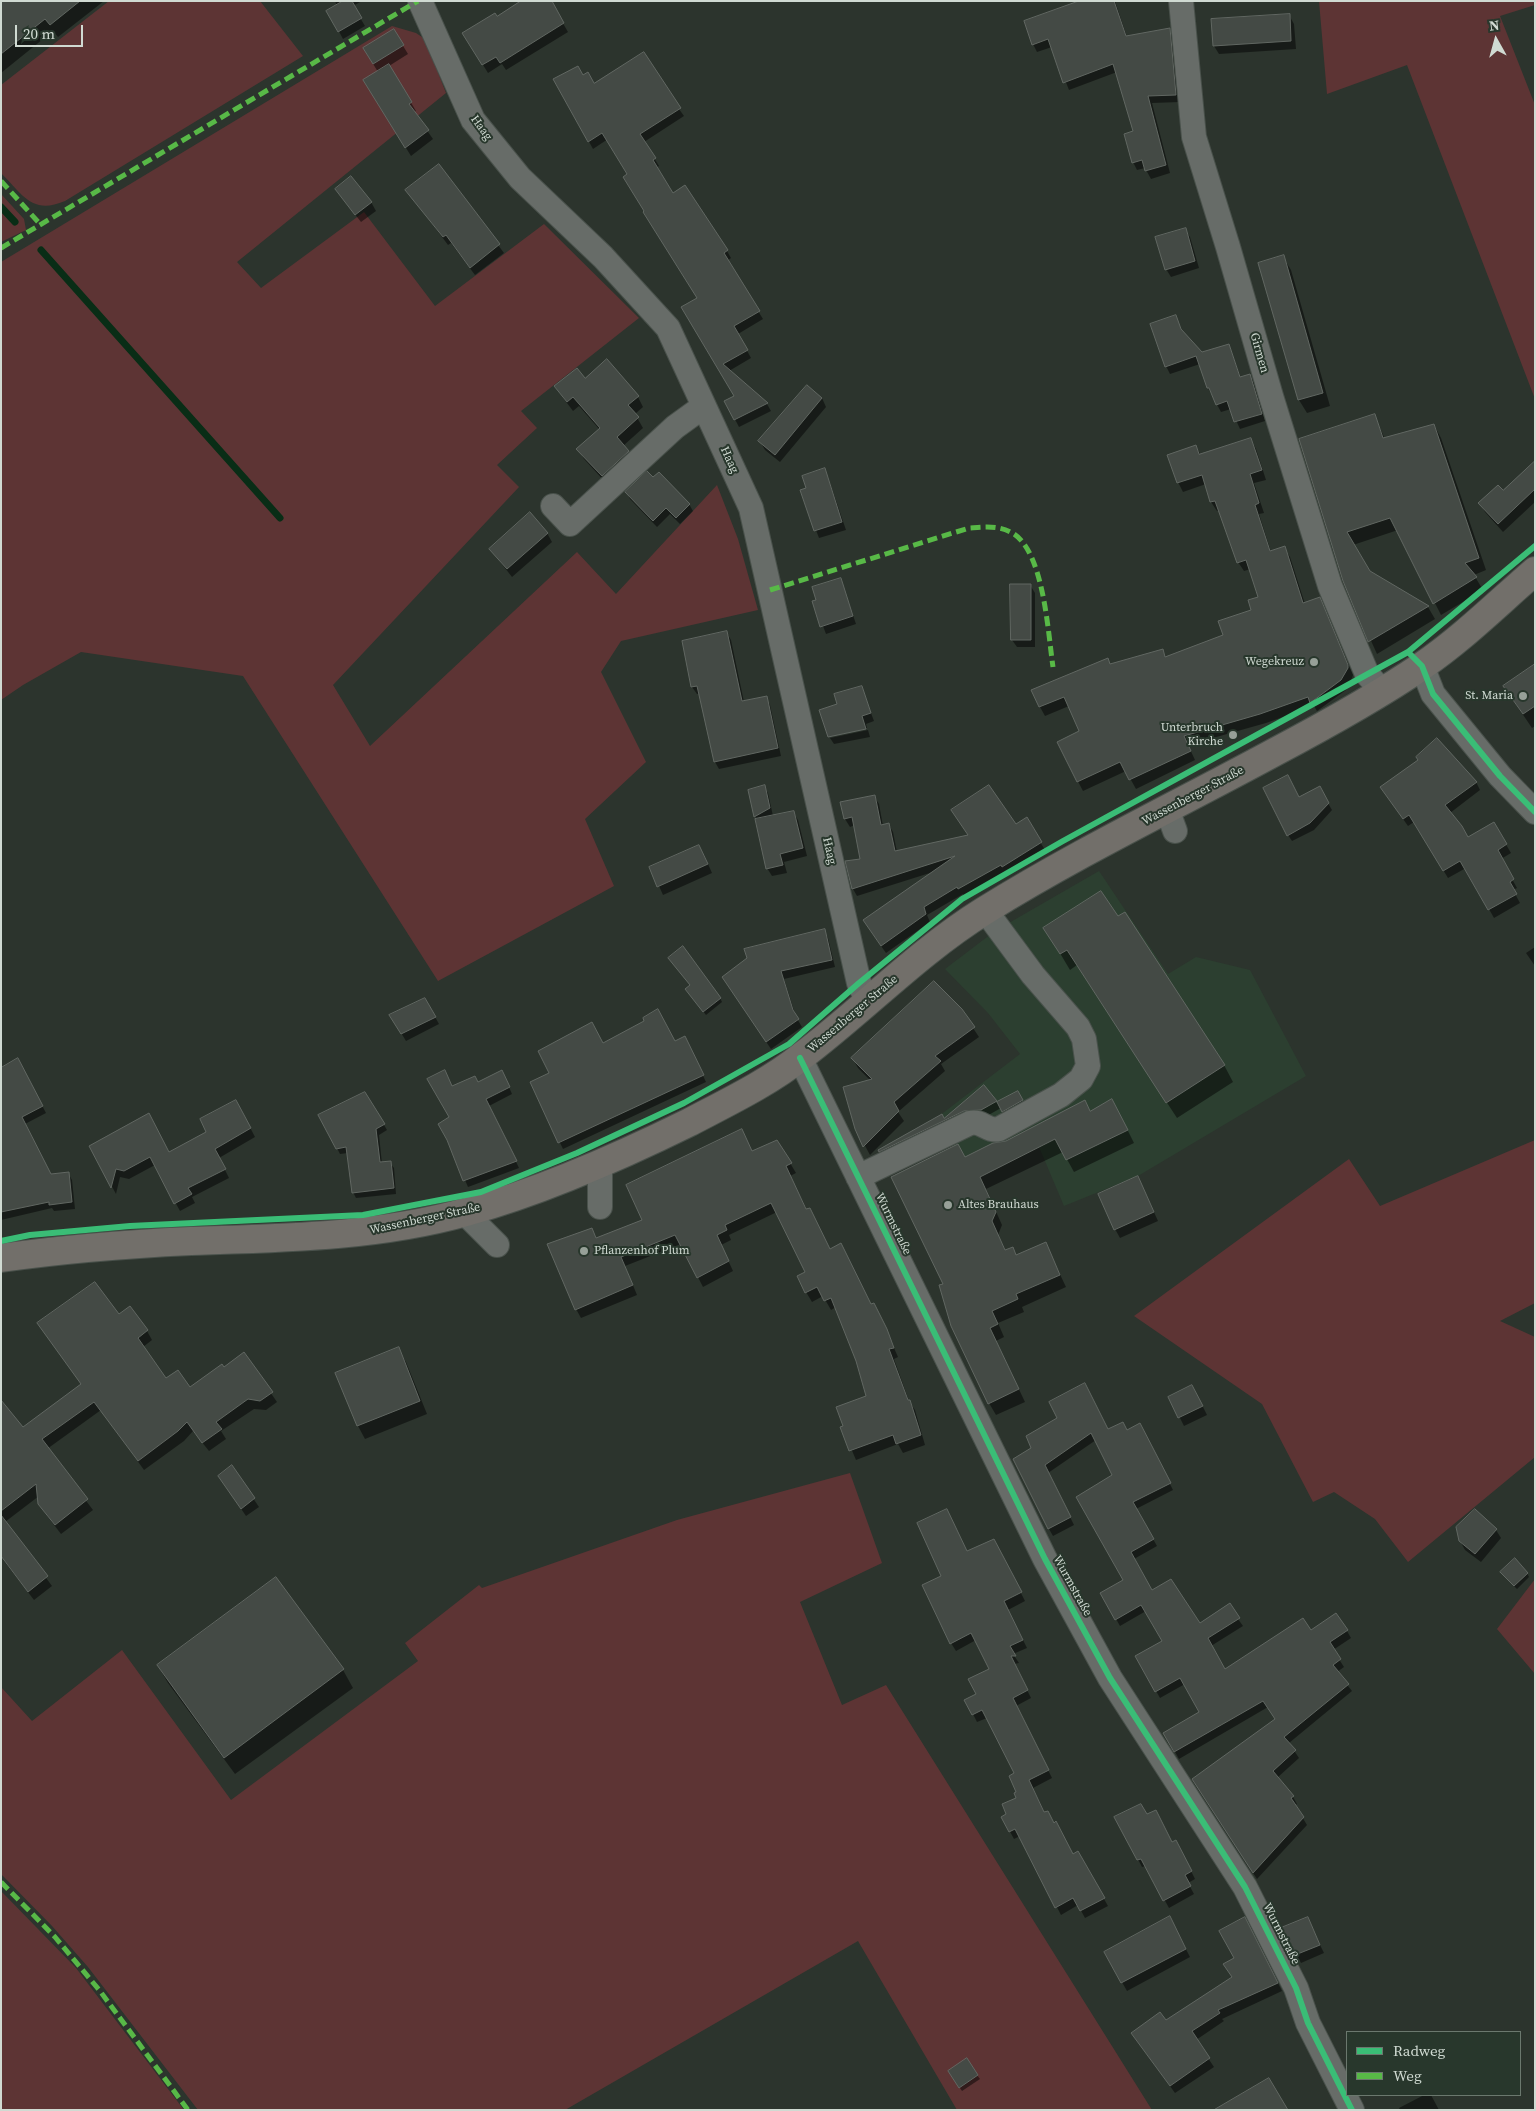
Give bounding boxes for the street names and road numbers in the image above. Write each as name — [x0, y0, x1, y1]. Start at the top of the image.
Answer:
street label: Haag — [467, 113, 495, 143]
street label: Girmen — [1246, 331, 1272, 375]
street label: Haag — [717, 444, 741, 476]
street label: Wassenberger Straße — [1140, 763, 1246, 829]
street label: Haag — [819, 836, 839, 866]
street label: Wassenberger Straße — [805, 972, 901, 1056]
street label: Wurmstraße — [872, 1191, 914, 1257]
street label: Wassenberger Straße — [368, 1200, 482, 1238]
street label: Wurmstraße — [1049, 1553, 1095, 1619]
street label: Wurmstraße — [1259, 1901, 1303, 1967]

